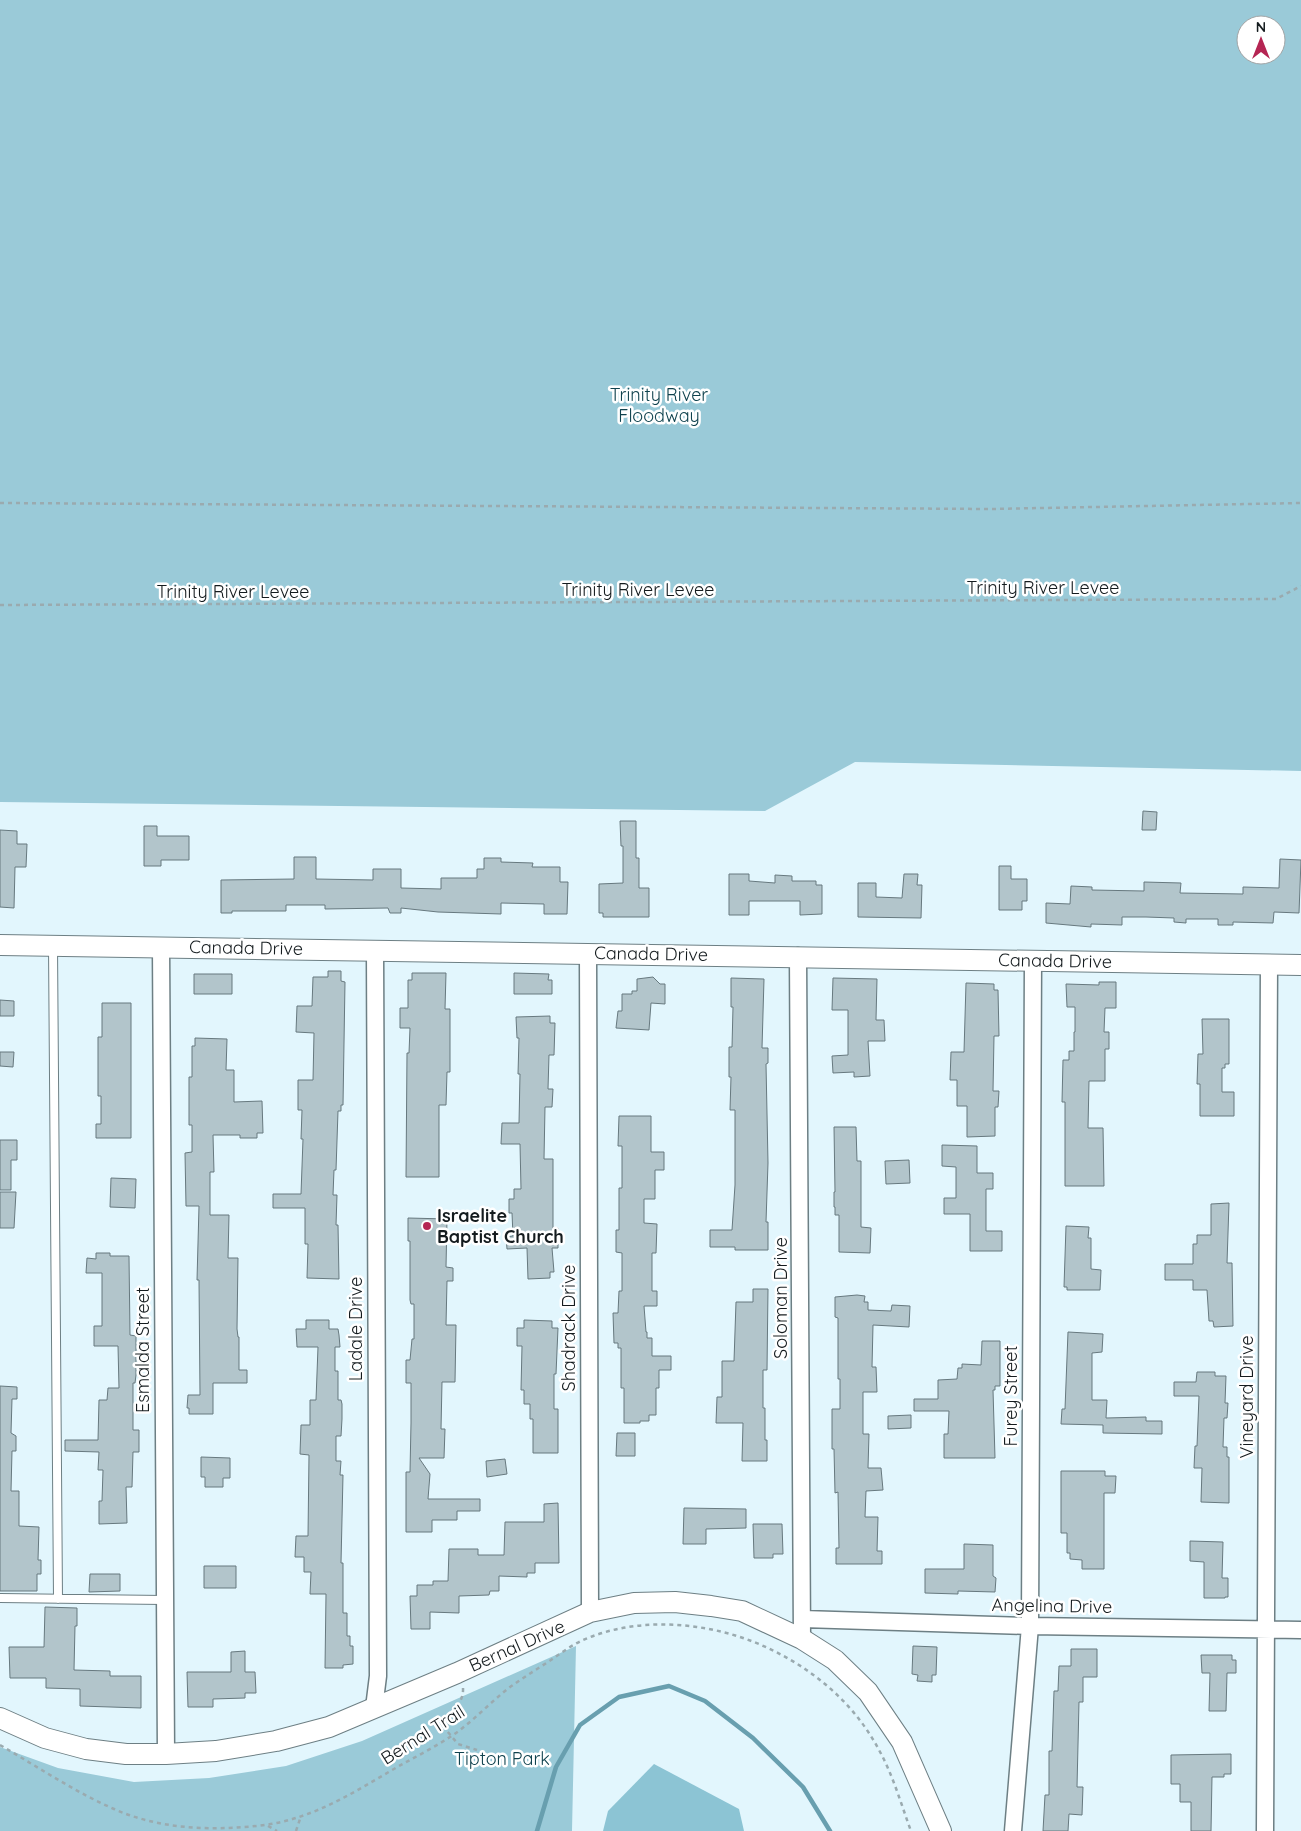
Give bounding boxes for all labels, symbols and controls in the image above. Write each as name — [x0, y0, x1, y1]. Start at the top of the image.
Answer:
north arrow — [1236, 15, 1286, 65]
text: N — [1256, 18, 1266, 36]
park label: Trinity River Floodway — [610, 383, 708, 427]
street label: Trinity River Levee — [967, 576, 1119, 599]
street label: Trinity River Levee — [562, 578, 714, 601]
street label: Trinity River Levee — [157, 580, 309, 603]
street label: Canada Drive — [189, 935, 303, 960]
street label: Canada Drive — [594, 941, 708, 966]
street label: Canada Drive — [998, 948, 1112, 973]
place label: Israelite Baptist Church — [437, 1204, 564, 1248]
marker: Israelite Baptist Church — [421, 1220, 433, 1232]
street label: Soloman Drive — [769, 1237, 792, 1359]
street label: Shadrack Drive — [557, 1265, 580, 1391]
street label: Ladale Drive — [344, 1277, 367, 1381]
street label: Esmalda Street — [131, 1287, 154, 1413]
street label: Vineyard Drive — [1235, 1335, 1258, 1459]
street label: Furey Street — [999, 1345, 1022, 1447]
street label: Angelina Drive — [991, 1593, 1113, 1618]
street label: Bernal Drive — [465, 1614, 568, 1677]
street label: Bernal Trail — [377, 1700, 469, 1769]
park label: Tipton Park — [454, 1747, 550, 1770]

